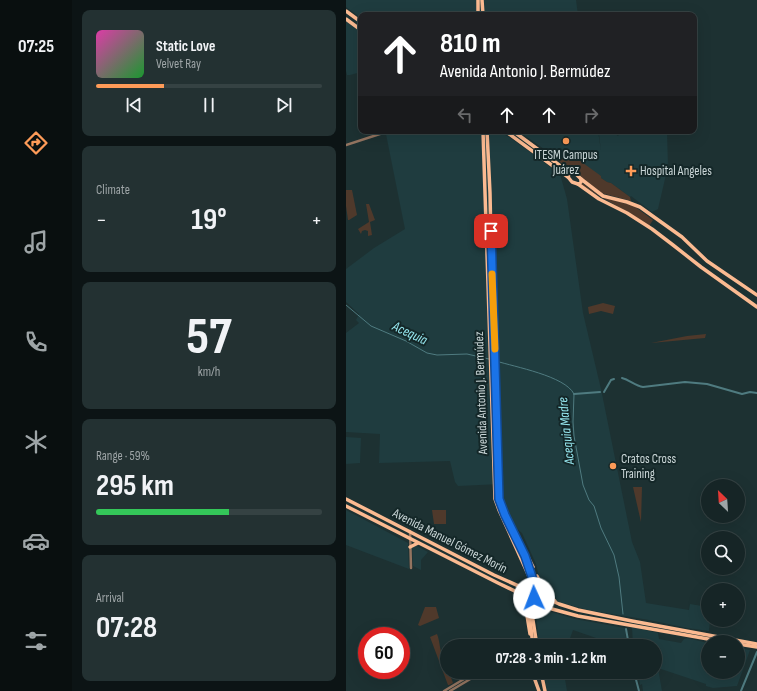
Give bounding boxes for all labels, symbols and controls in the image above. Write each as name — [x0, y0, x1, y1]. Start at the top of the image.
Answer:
text: 810 m — [440, 27, 500, 60]
icon: ahead — [374, 28, 426, 80]
text: 07:25 — [18, 36, 54, 57]
text: Static Love — [156, 37, 215, 56]
text: Velvet Ray — [156, 56, 201, 72]
text: Avenida Antonio J. Bermúdez — [440, 61, 610, 82]
icon: previous — [123, 94, 145, 116]
icon: pause — [198, 94, 220, 116]
icon: next — [273, 94, 295, 116]
icon: left — [454, 104, 476, 126]
icon: ahead — [496, 104, 518, 126]
icon: ahead — [538, 104, 560, 126]
icon: right — [580, 104, 602, 126]
icon: directions — [22, 129, 50, 157]
marker: ITESM Campus Juárez — [561, 136, 571, 146]
place label: ITESM Campus Juárez — [534, 147, 598, 178]
place label: Hospital Angeles — [640, 163, 712, 179]
marker: Hospital Angeles — [625, 165, 637, 177]
text: Climate — [96, 182, 130, 198]
text: 19° — [191, 202, 227, 238]
text: − — [96, 207, 107, 234]
text: + — [311, 207, 322, 234]
pin — [474, 214, 508, 248]
icon: arrive — [480, 220, 502, 242]
icon: music — [22, 228, 50, 256]
text: 57 — [186, 306, 232, 369]
water label: Acequia — [389, 317, 430, 349]
icon: phone — [22, 328, 50, 356]
street label: Avenida Antonio J. Bermúdez — [471, 331, 491, 456]
text: km/h — [198, 364, 220, 380]
water label: Acequia Madre — [554, 396, 578, 466]
icon: climate — [22, 428, 50, 456]
text: Range · 59% — [96, 448, 150, 464]
place label: Cratos Cross Training — [621, 451, 676, 482]
marker: Cratos Cross Training — [608, 461, 618, 471]
text: 295 km — [96, 468, 174, 504]
north arrow — [701, 479, 745, 523]
map controls — [701, 479, 745, 679]
street label: Avenida Manuel Gómez Morín — [389, 505, 510, 577]
icon: car — [22, 527, 50, 555]
button: search — [701, 531, 745, 575]
position arrow — [513, 577, 555, 619]
button: + — [701, 583, 745, 627]
text: Arrival — [96, 590, 124, 606]
text: 07:28 — [96, 610, 157, 646]
icon: filters — [22, 627, 50, 655]
speed limit sign: 60 — [358, 627, 410, 679]
button: − — [701, 635, 745, 679]
text: 07:28 · 3 min · 1.2 km — [495, 649, 607, 668]

